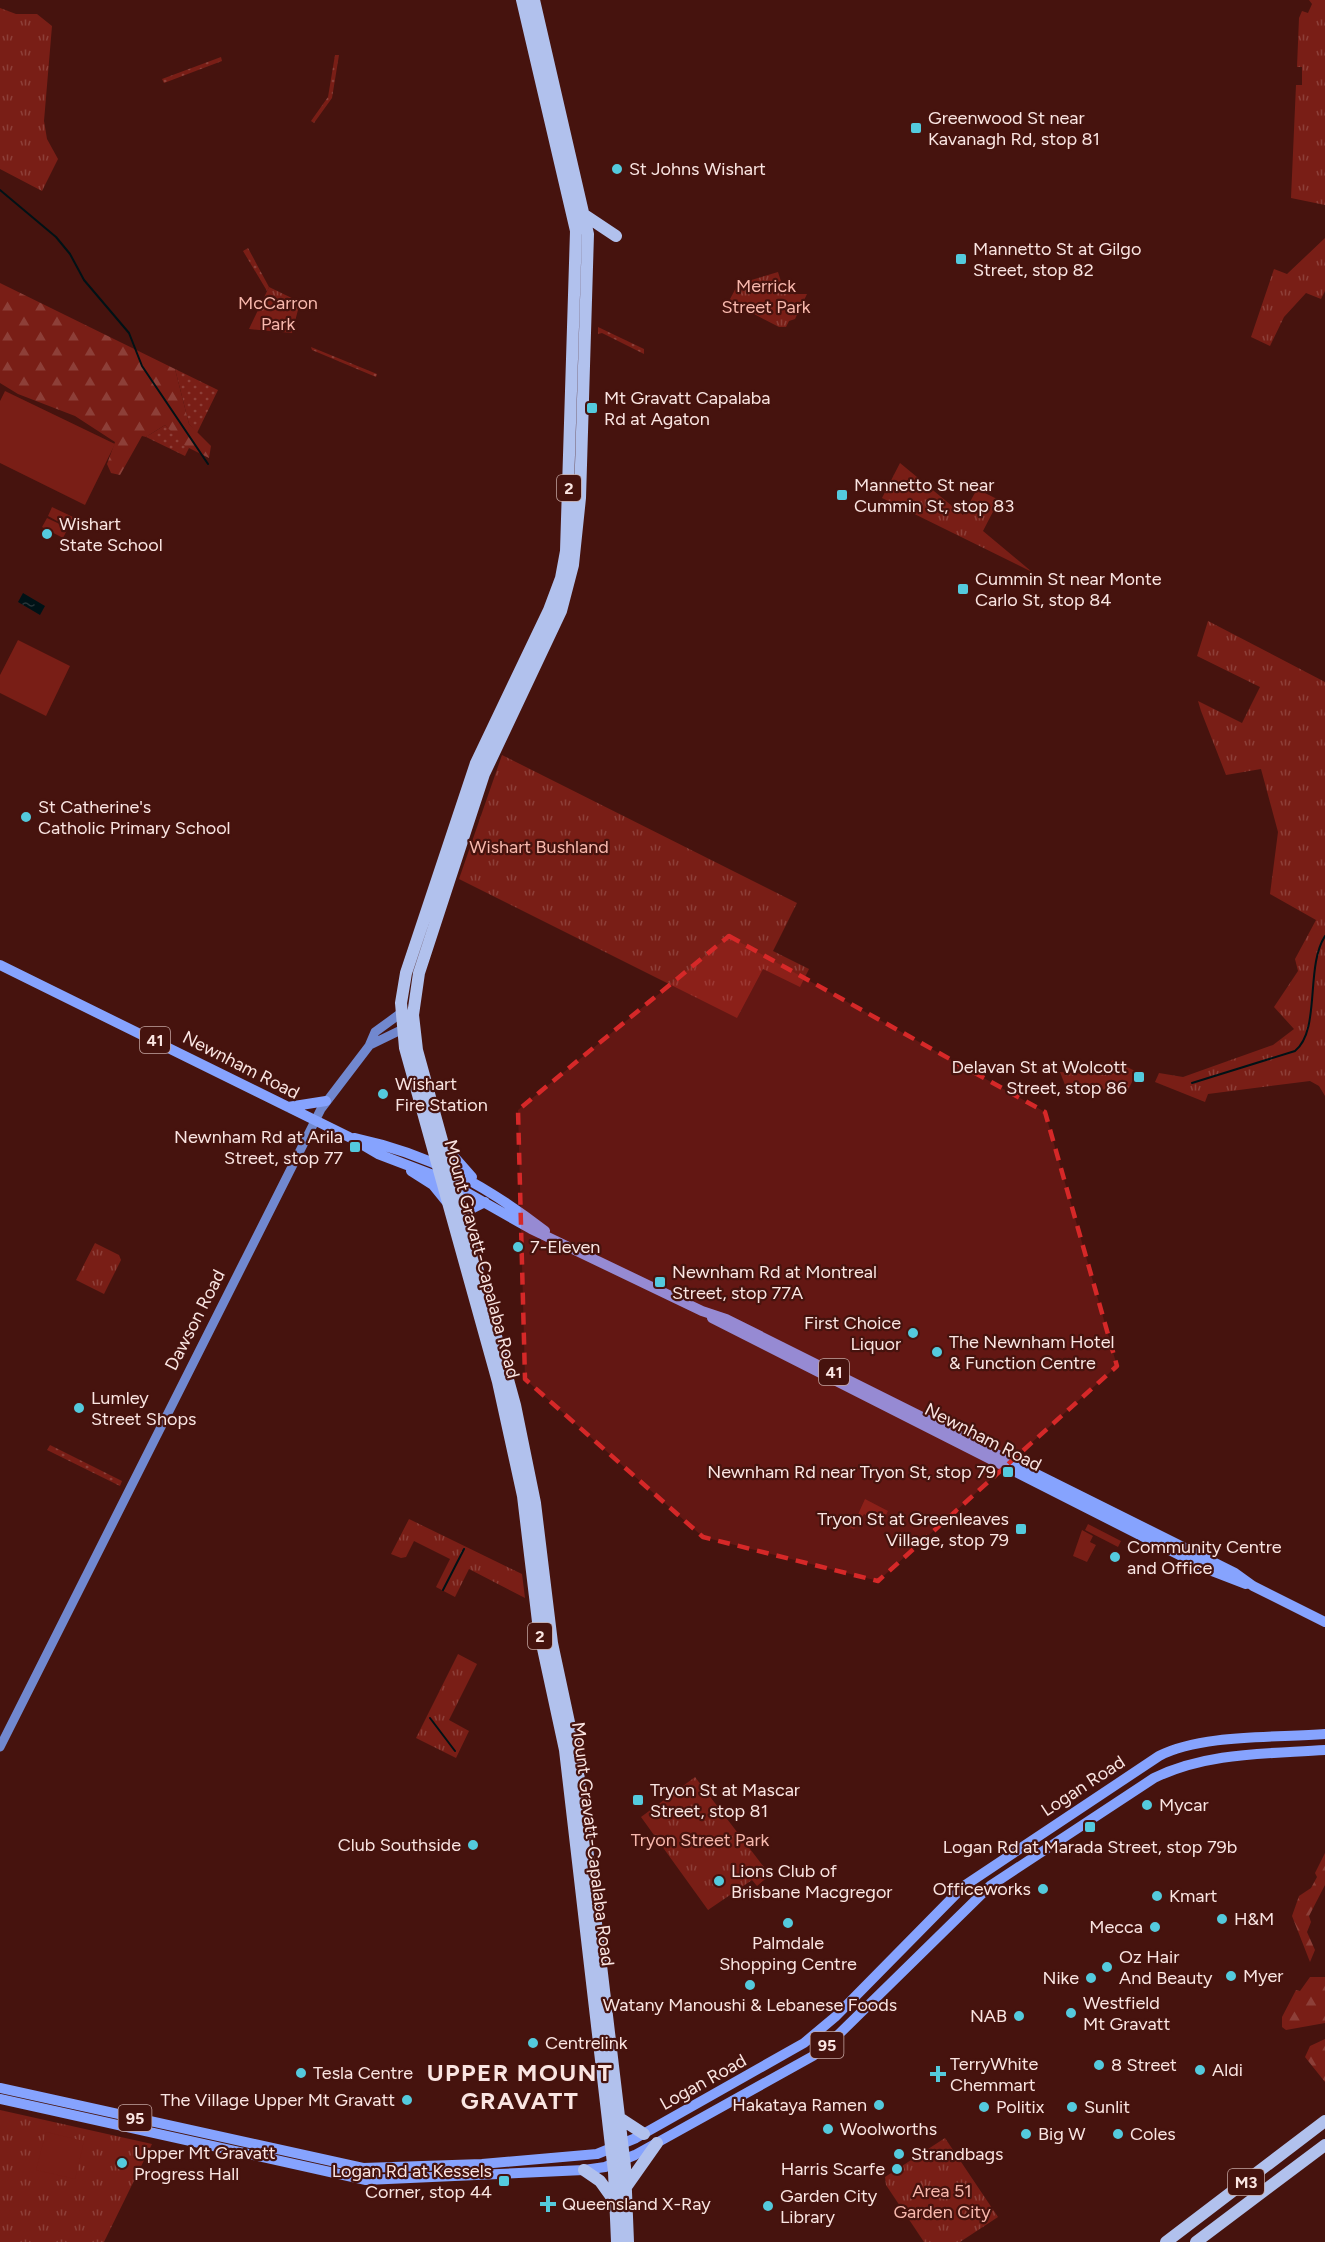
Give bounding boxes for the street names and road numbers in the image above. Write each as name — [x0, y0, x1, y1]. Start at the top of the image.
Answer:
road number: 2 — [557, 475, 581, 501]
street label: Newnham Road — [179, 1026, 303, 1104]
road number: 41 — [140, 1027, 170, 1053]
street label: Mount Gravatt-Capalaba Road — [440, 1137, 524, 1381]
street label: Dawson Road — [160, 1266, 230, 1374]
road number: 41 — [819, 1359, 849, 1385]
street label: Newnham Road — [921, 1398, 1045, 1476]
road number: 2 — [528, 1623, 552, 1649]
street label: Mount Gravatt-Capalaba Road — [567, 1721, 619, 1967]
street label: Logan Road — [1037, 1751, 1129, 1821]
road number: 95 — [810, 2032, 844, 2058]
street label: Logan Road — [656, 2049, 750, 2115]
road number: 95 — [118, 2105, 152, 2131]
road number: M3 — [1228, 2169, 1264, 2195]

